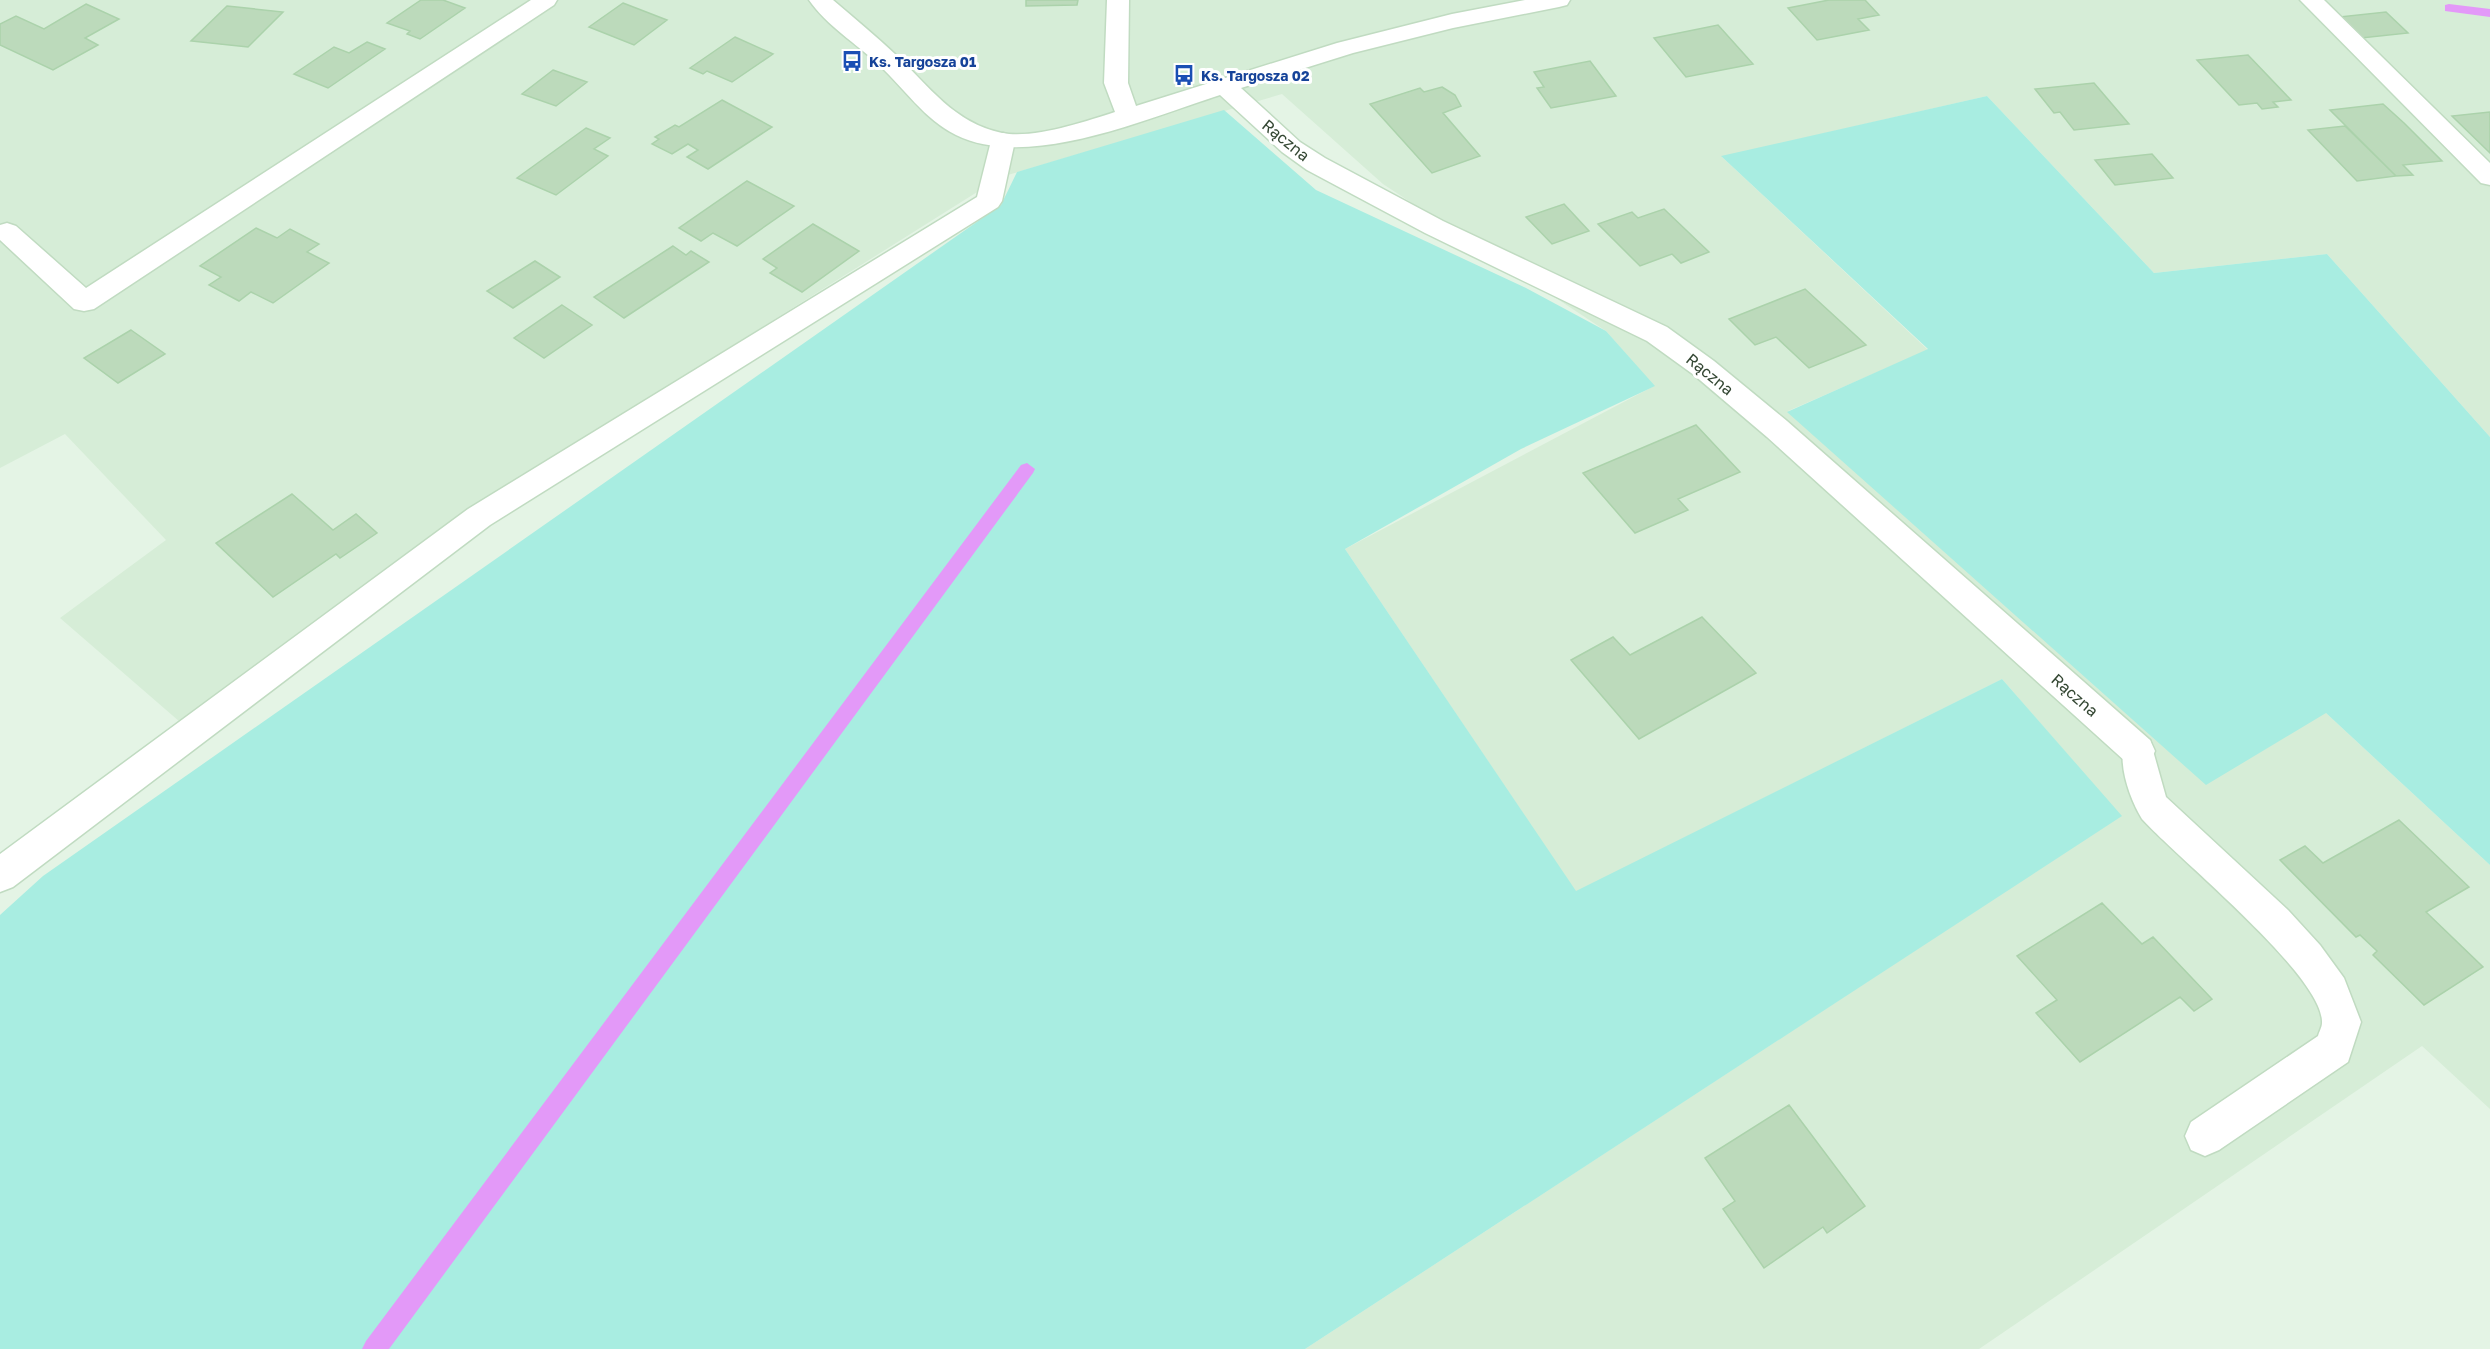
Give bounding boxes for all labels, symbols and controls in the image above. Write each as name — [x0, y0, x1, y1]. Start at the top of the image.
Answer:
bus stop icon: Ks. Targosza 01 — [840, 49, 864, 73]
place label: Ks. Targosza 01 — [869, 53, 976, 70]
bus stop icon: Ks. Targosza 02 — [1172, 63, 1196, 87]
place label: Ks. Targosza 02 — [1201, 67, 1310, 84]
street label: Rączna — [1258, 115, 1314, 165]
street label: Rączna — [1682, 349, 1738, 399]
street label: Rączna — [2047, 669, 2103, 721]

